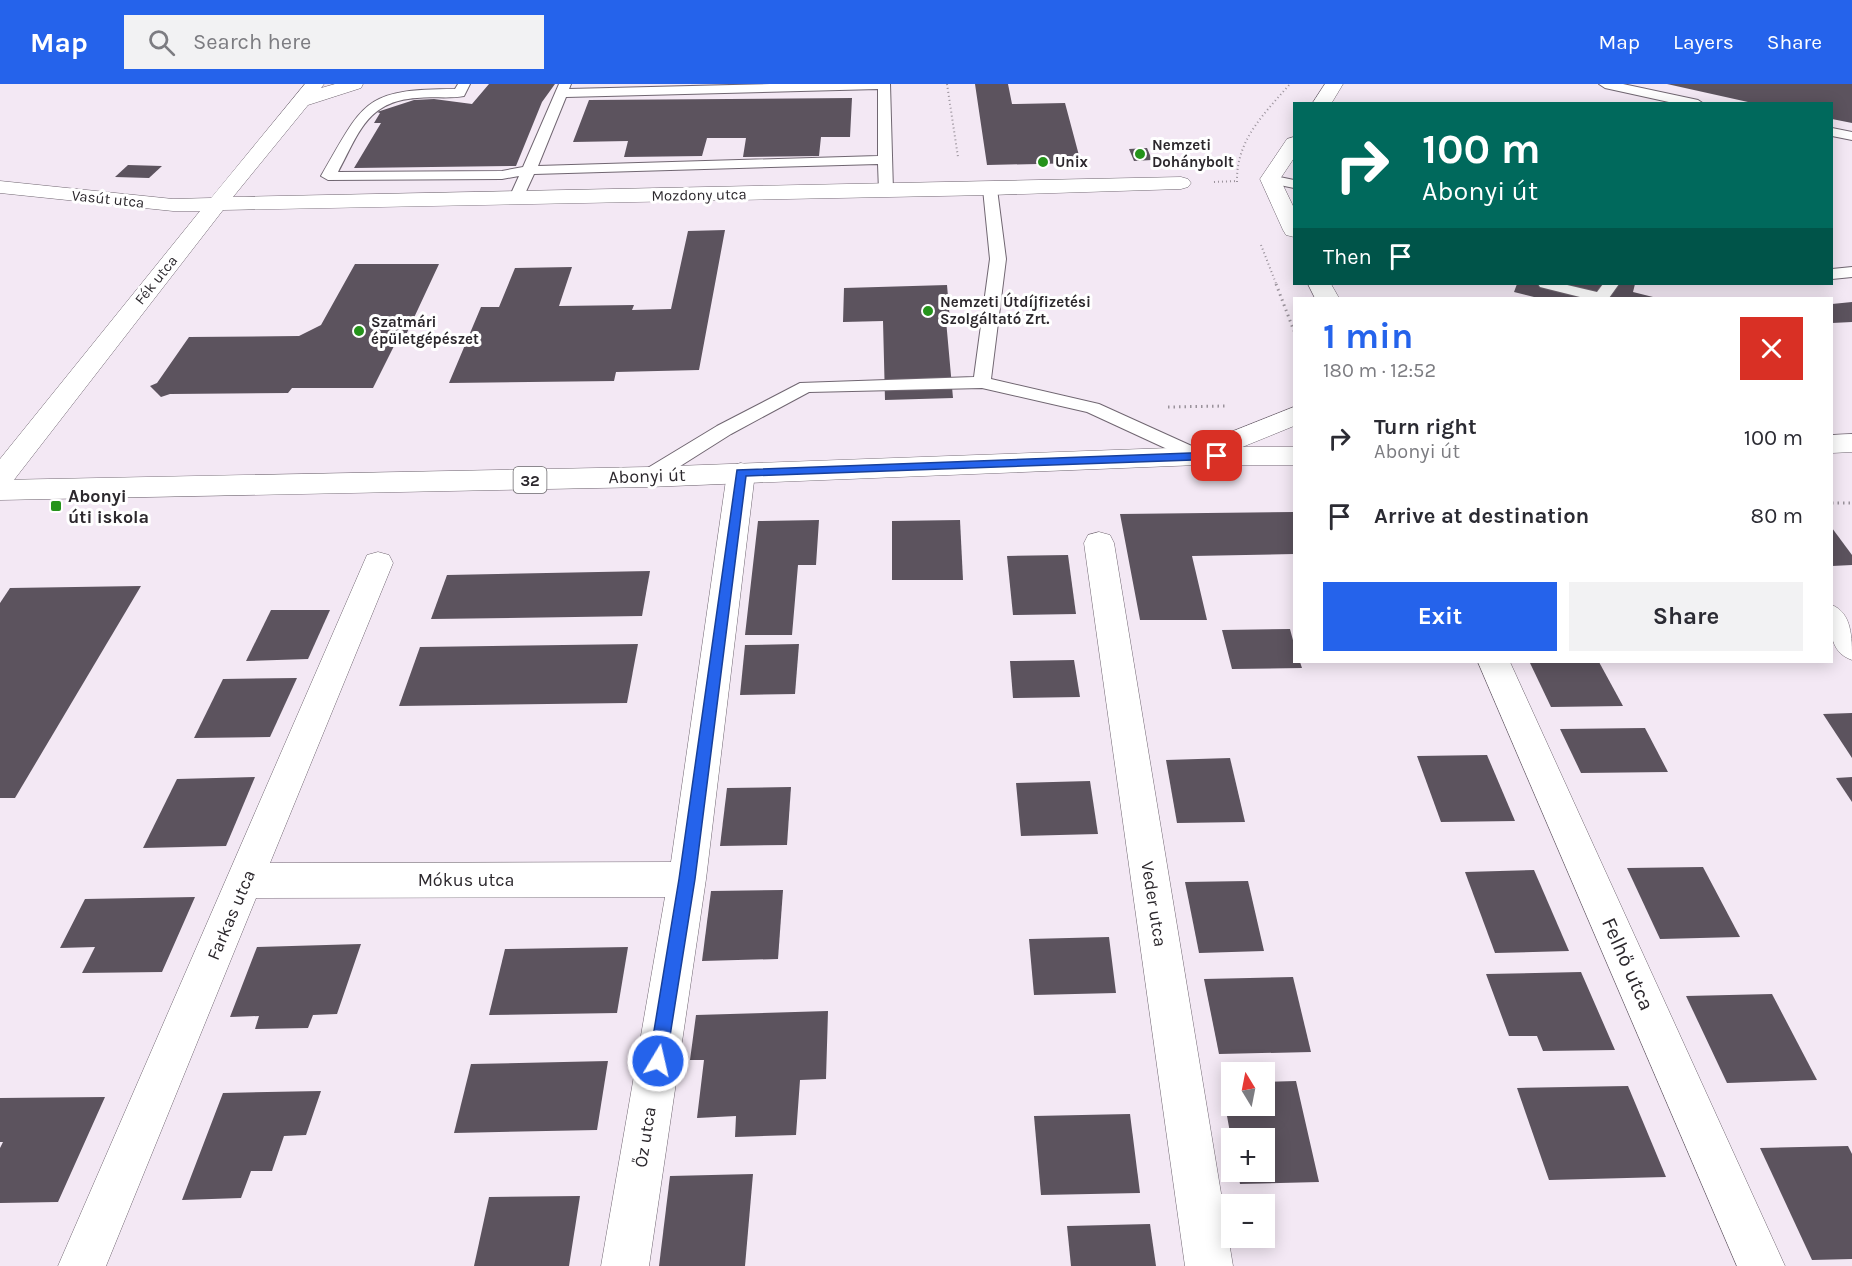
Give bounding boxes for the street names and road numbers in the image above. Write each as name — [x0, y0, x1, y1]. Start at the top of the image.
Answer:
street label: Mozdony utca — [651, 185, 747, 205]
street label: Vasút utca — [71, 186, 145, 212]
street label: Fék utca — [131, 252, 181, 308]
street label: Abonyi út — [608, 464, 686, 488]
road number: 32 — [514, 467, 546, 493]
street label: Veder utca — [1136, 860, 1172, 948]
street label: Farkas utca — [202, 866, 260, 964]
street label: Mókus utca — [418, 869, 514, 891]
street label: Felhő utca — [1597, 914, 1659, 1014]
street label: Őz utca — [629, 1105, 661, 1169]

